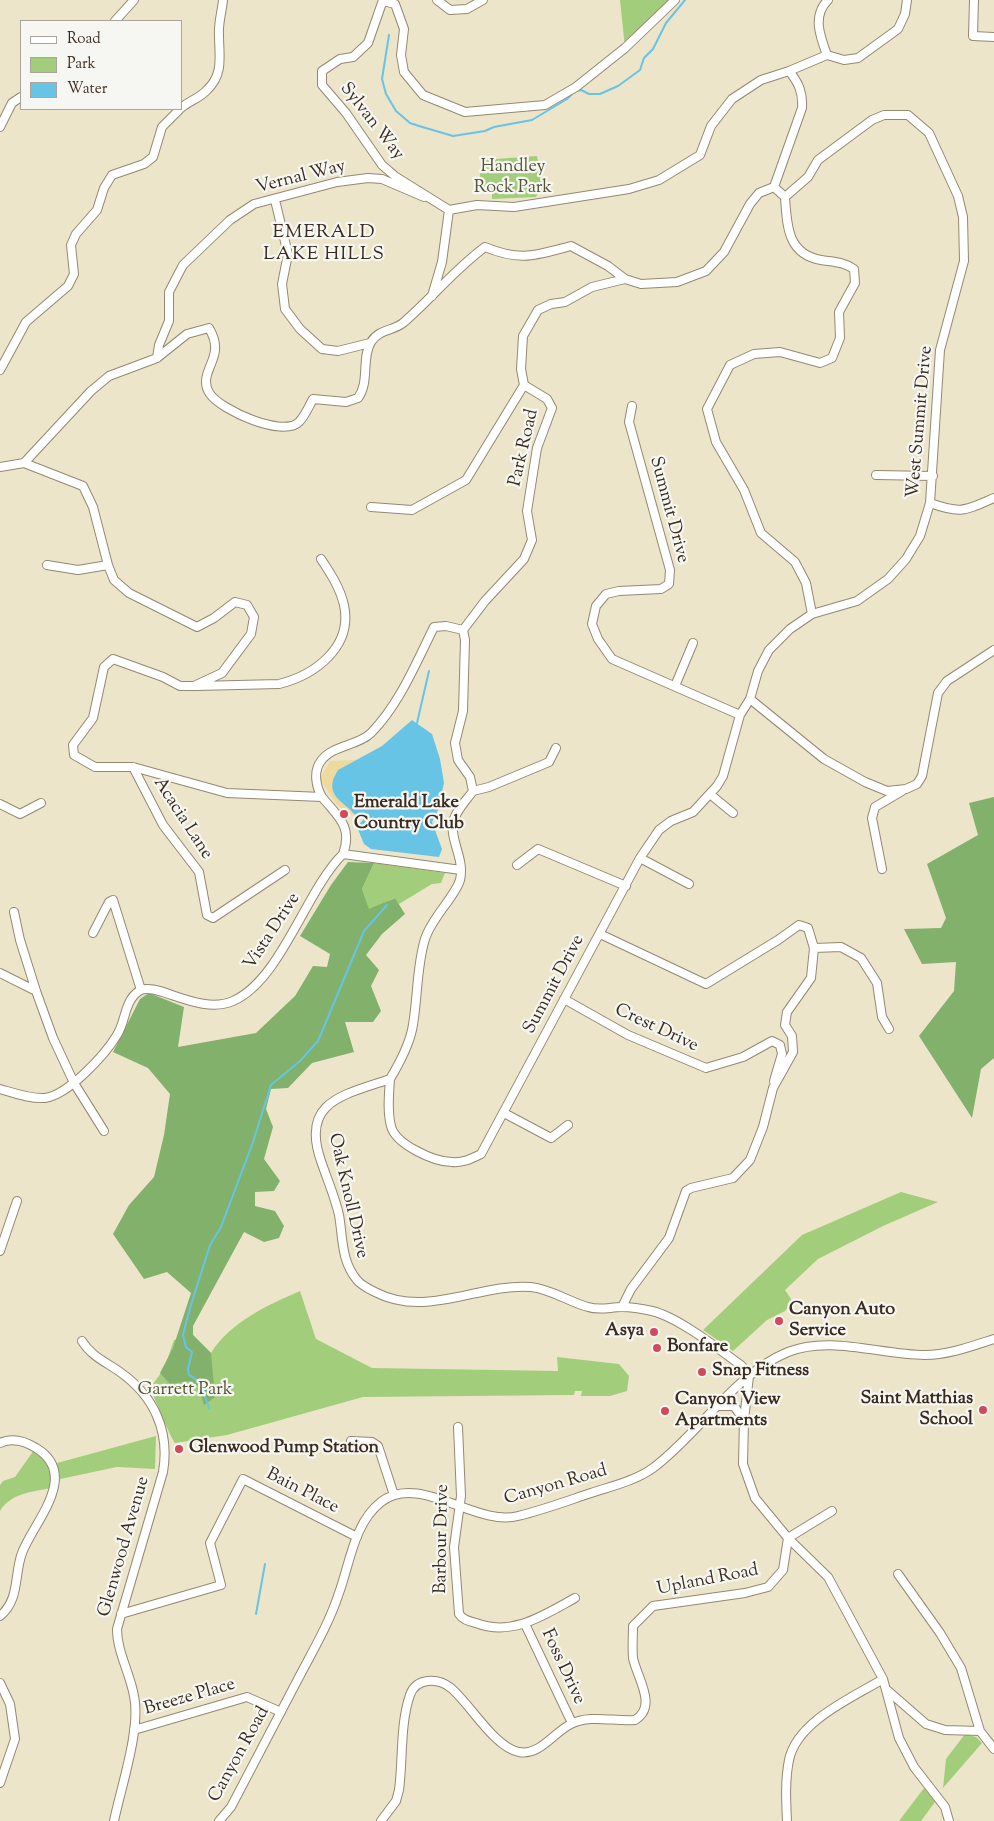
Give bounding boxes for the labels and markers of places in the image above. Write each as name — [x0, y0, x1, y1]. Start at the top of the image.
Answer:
place label: Emerald Lake Country Club — [354, 793, 464, 836]
marker: Emerald Lake Country Club — [338, 808, 350, 820]
place label: Canyon Auto Service — [789, 1300, 895, 1342]
marker: Canyon Auto Service — [773, 1315, 785, 1327]
place label: Asya — [605, 1321, 644, 1343]
marker: Asya — [648, 1326, 660, 1338]
place label: Bonfare — [667, 1337, 728, 1359]
marker: Bonfare — [651, 1342, 663, 1354]
place label: Snap Fitness — [712, 1361, 809, 1383]
marker: Snap Fitness — [696, 1366, 708, 1378]
place label: Saint Matthias School — [860, 1389, 973, 1432]
place label: Canyon View Apartments — [675, 1390, 781, 1432]
marker: Saint Matthias School — [977, 1404, 989, 1416]
marker: Canyon View Apartments — [659, 1405, 671, 1417]
place label: Glenwood Pump Station — [189, 1438, 379, 1460]
marker: Glenwood Pump Station — [173, 1443, 185, 1455]

